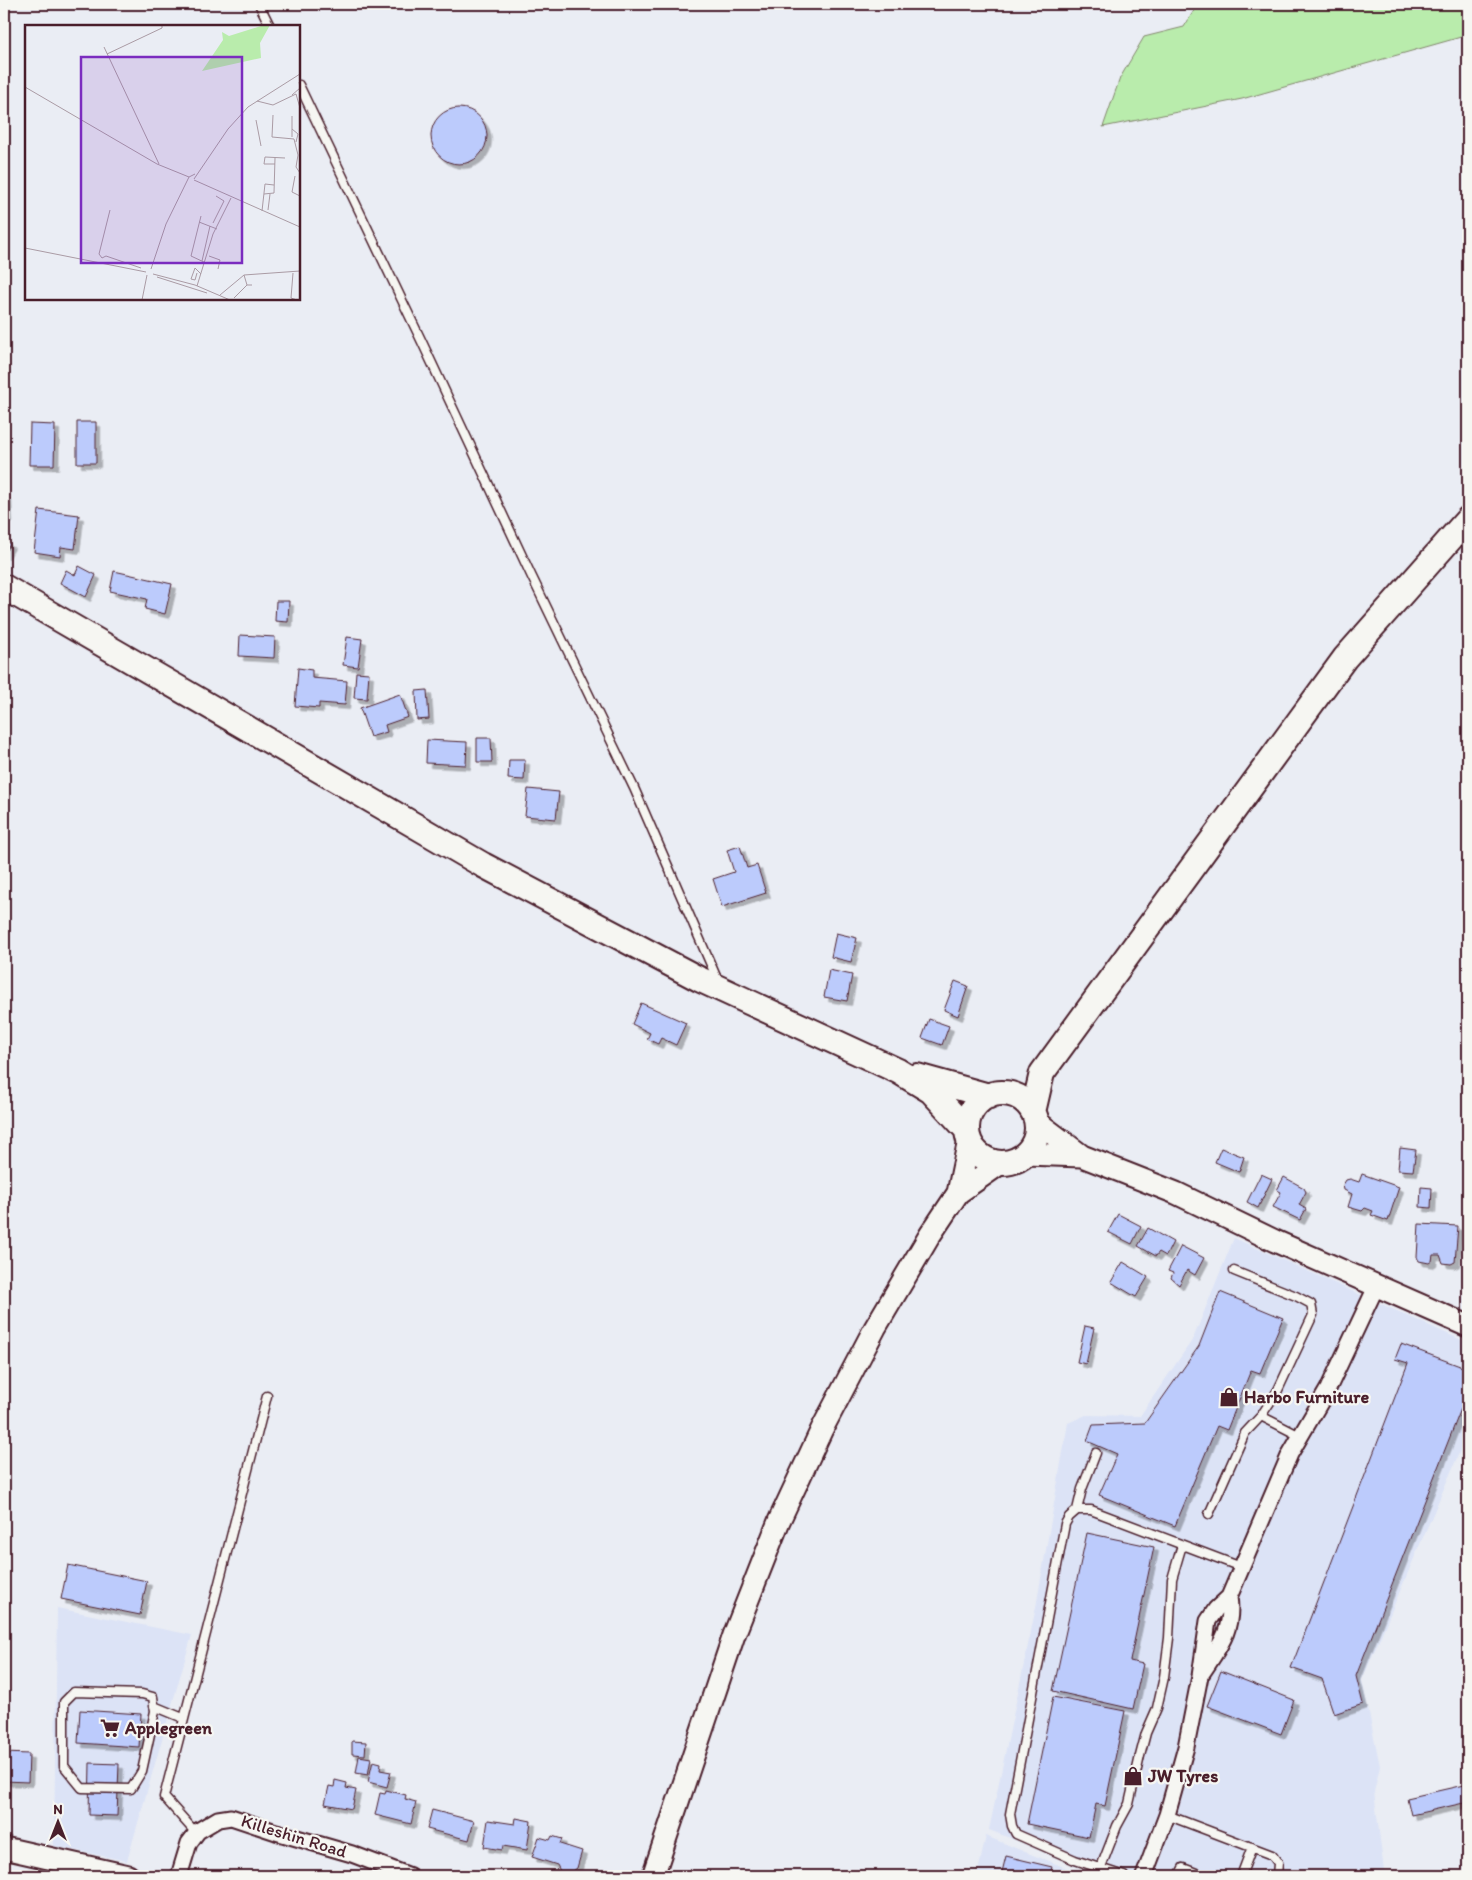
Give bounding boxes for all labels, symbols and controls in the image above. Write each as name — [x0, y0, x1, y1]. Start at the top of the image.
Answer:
inset map — [25, 25, 300, 300]
shop icon: Harbo Furniture — [1218, 1386, 1240, 1408]
place label: Harbo Furniture — [1244, 1386, 1369, 1408]
supermarket icon: Applegreen — [99, 1717, 121, 1739]
place label: Applegreen — [124, 1717, 213, 1739]
shop icon: JW Tyres — [1122, 1765, 1144, 1787]
place label: JW Tyres — [1147, 1765, 1218, 1787]
north arrow — [32, 1798, 82, 1848]
text: N — [53, 1801, 63, 1818]
street label: Killeshin Road — [238, 1809, 350, 1863]

